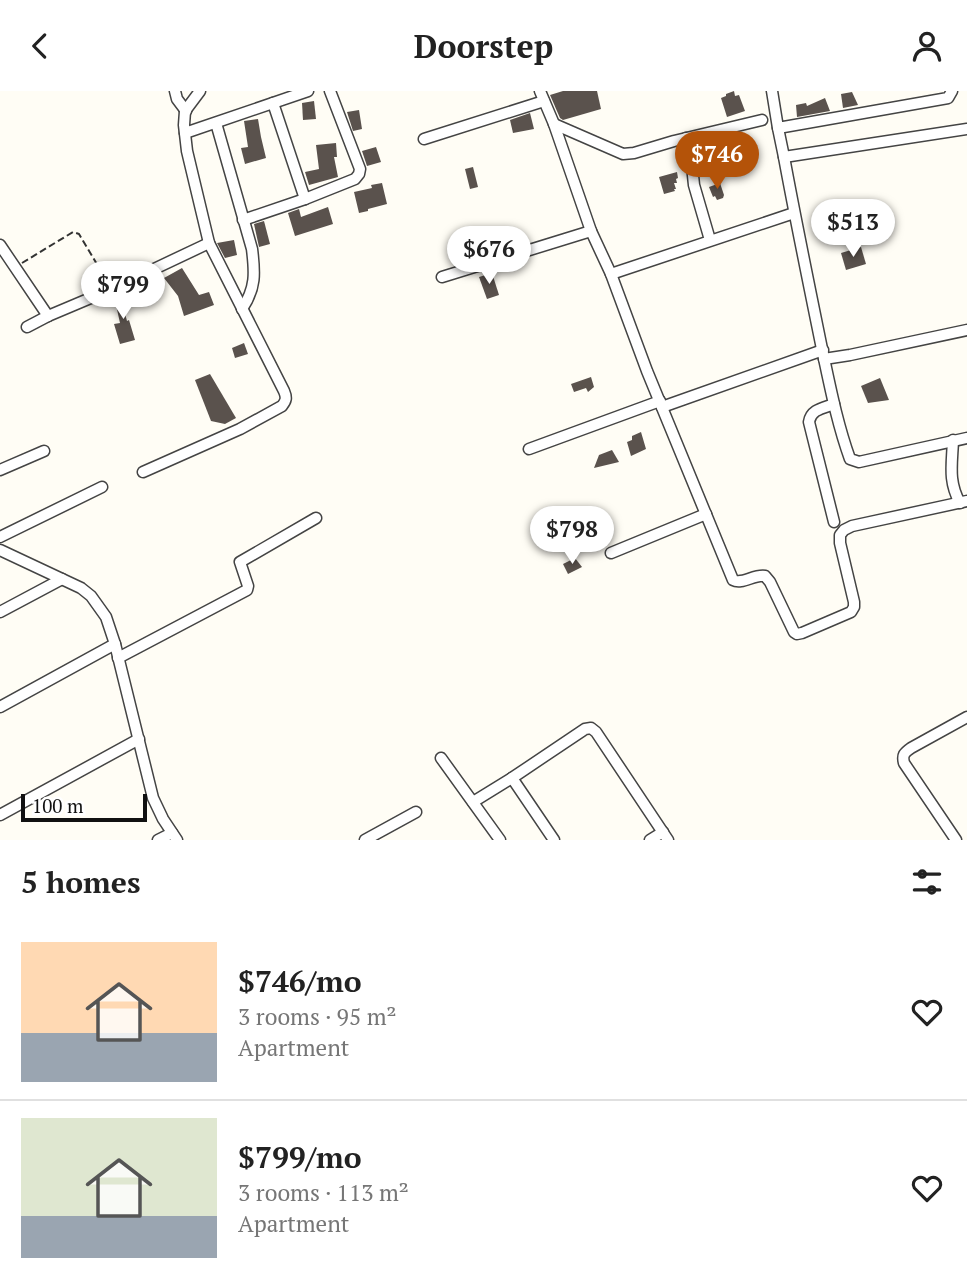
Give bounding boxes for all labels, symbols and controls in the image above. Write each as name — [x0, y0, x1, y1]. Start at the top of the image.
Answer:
text: Doorstep — [414, 25, 553, 67]
icon: back — [21, 27, 59, 65]
icon: person — [908, 27, 946, 65]
pin: $746 — [676, 132, 758, 191]
text: $746 — [691, 138, 743, 169]
pin: $513 — [812, 199, 894, 259]
text: $513 — [827, 206, 879, 237]
pin: $676 — [448, 227, 530, 286]
text: $676 — [463, 233, 515, 264]
pin: $799 — [82, 261, 164, 321]
text: $799 — [97, 268, 149, 299]
pin: $798 — [531, 507, 613, 566]
text: $798 — [546, 513, 598, 544]
scale bar — [21, 791, 147, 823]
text: 100 m — [32, 793, 83, 818]
text: 5 homes — [21, 862, 140, 902]
icon: filters — [908, 863, 946, 901]
text: $746/mo — [238, 961, 362, 1001]
icon: home — [77, 970, 161, 1054]
icon: heart — [908, 993, 946, 1031]
text: 3 rooms · 95 m² — [238, 1001, 397, 1032]
text: Apartment — [238, 1032, 349, 1063]
text: $799/mo — [238, 1137, 362, 1177]
icon: home — [77, 1146, 161, 1230]
icon: heart — [908, 1169, 946, 1207]
text: 3 rooms · 113 m² — [238, 1177, 409, 1208]
text: Apartment — [238, 1208, 349, 1239]

